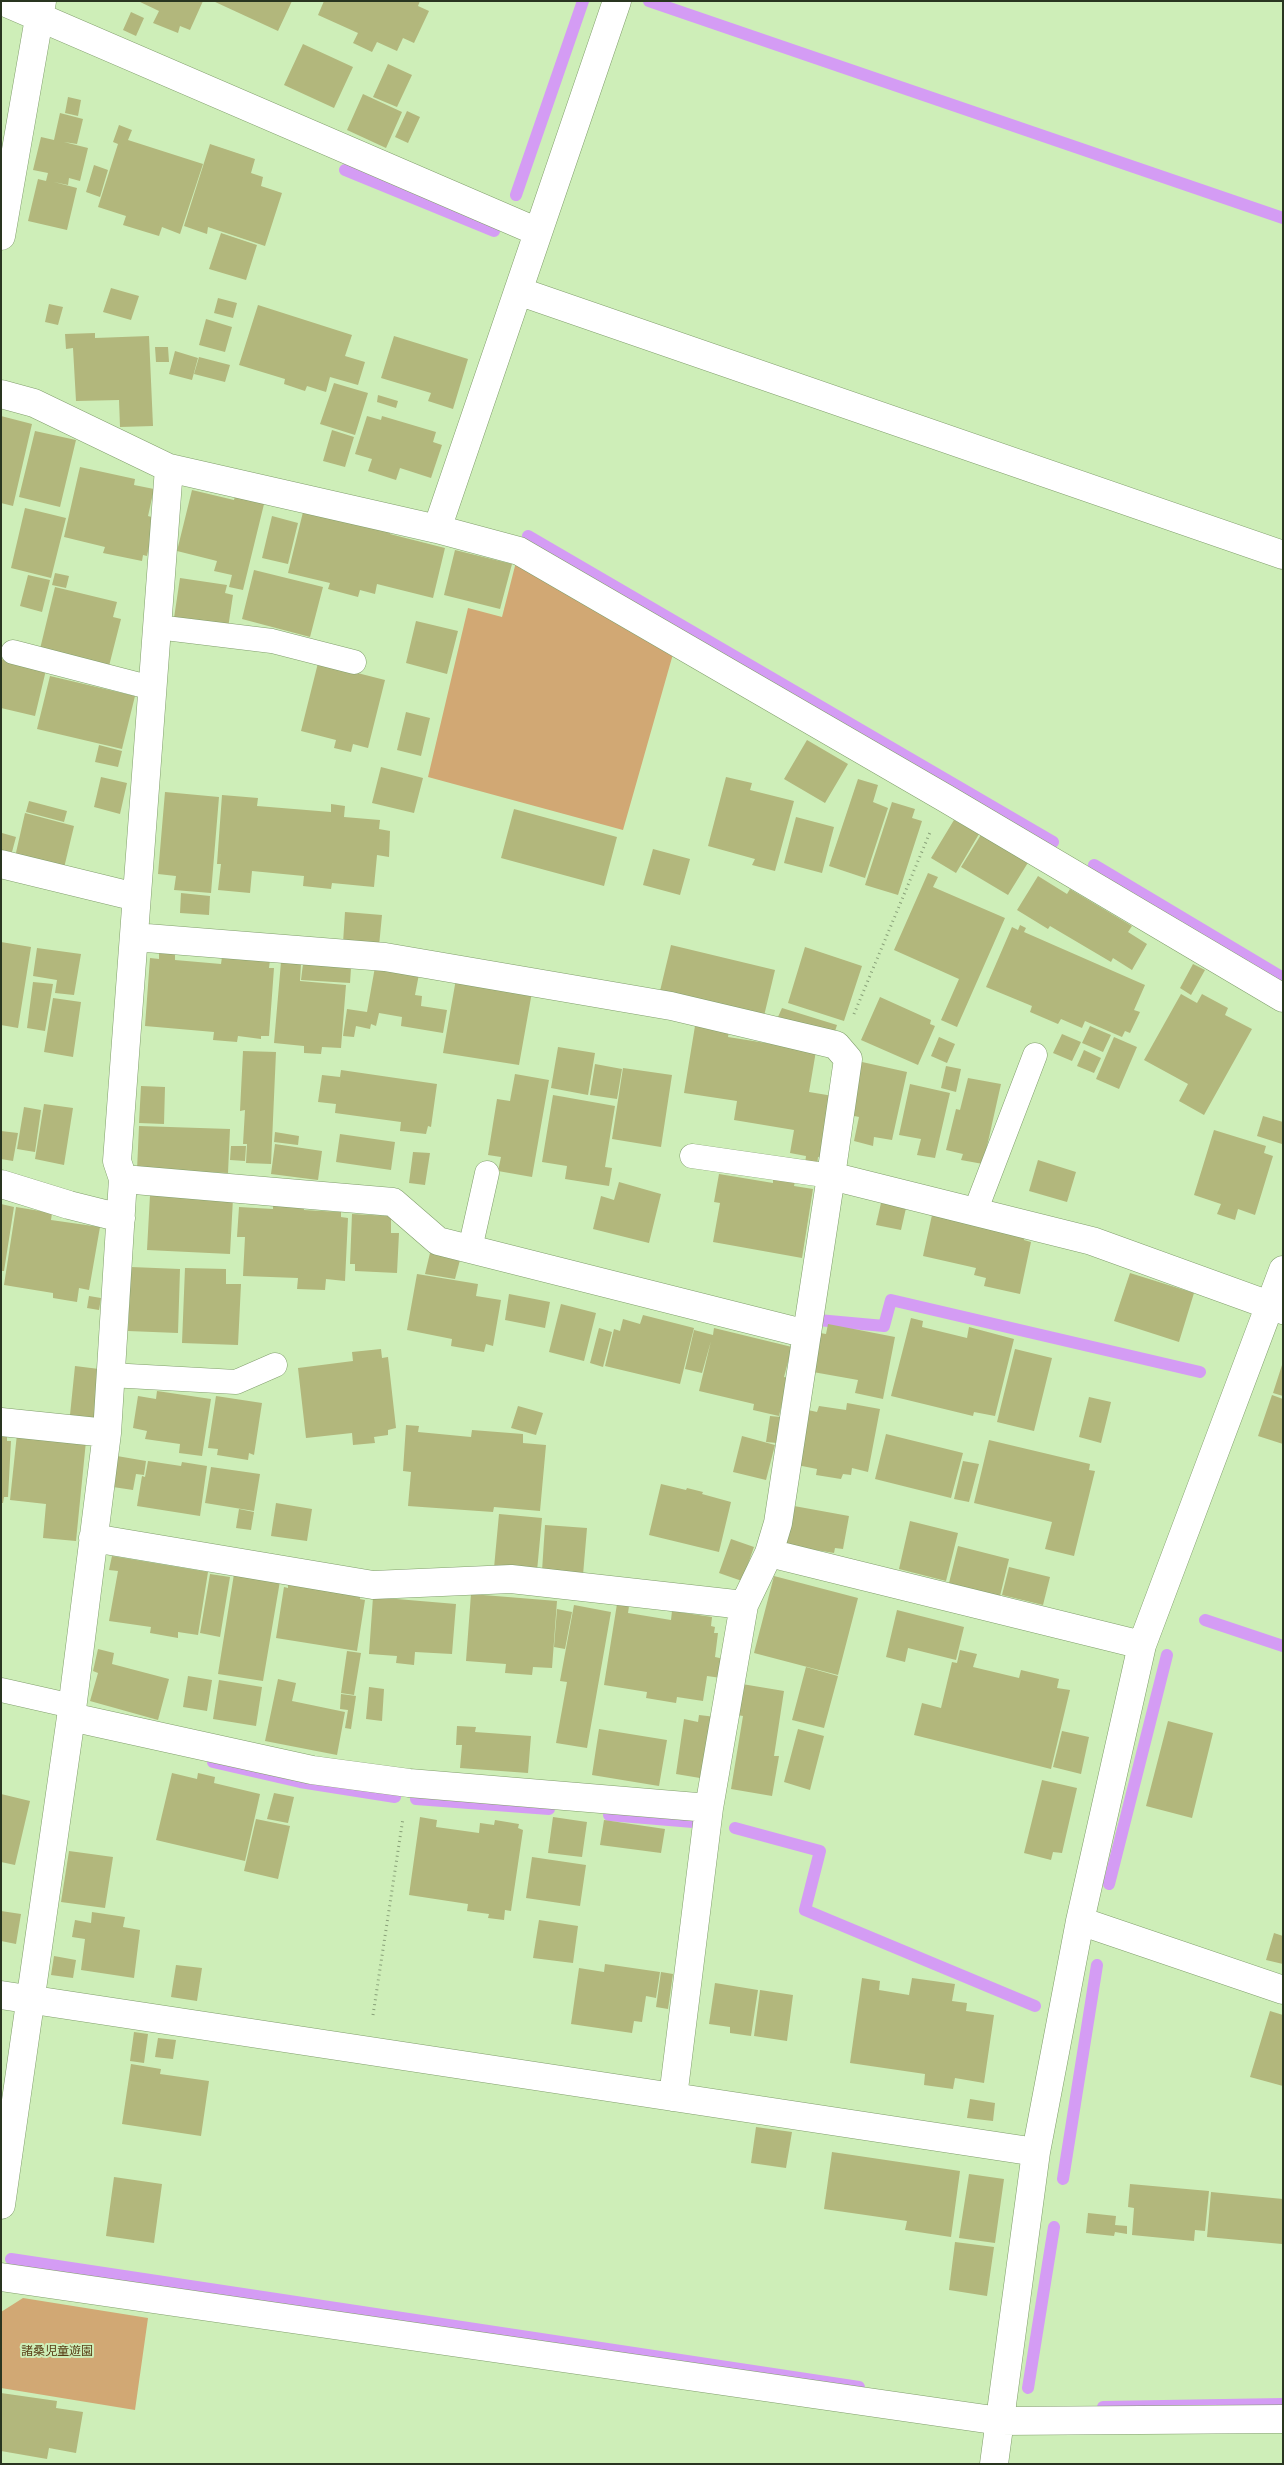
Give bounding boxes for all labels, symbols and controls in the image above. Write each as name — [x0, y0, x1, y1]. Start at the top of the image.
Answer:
park label: 諸桑児童遊園 — [21, 2344, 93, 2358]

